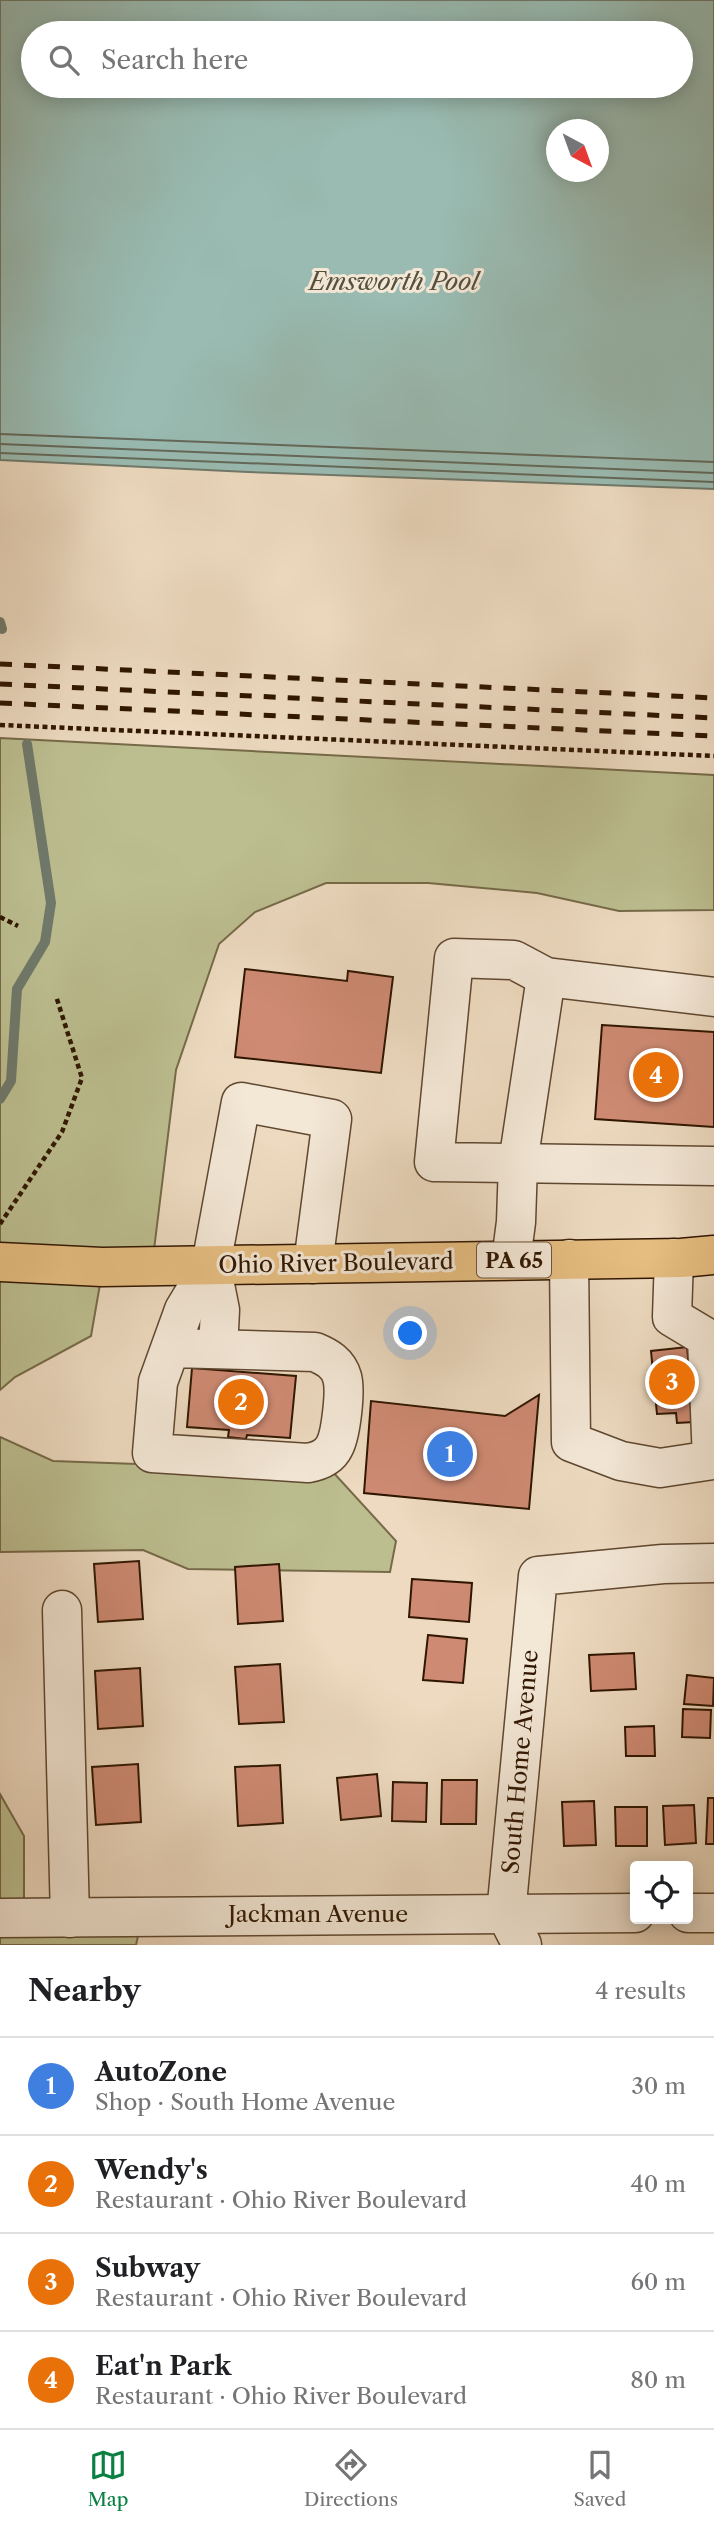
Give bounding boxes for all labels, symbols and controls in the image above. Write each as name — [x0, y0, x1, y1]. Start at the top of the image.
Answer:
search box — [21, 21, 693, 98]
icon: search — [45, 41, 83, 79]
text: Search here — [101, 44, 248, 76]
north arrow — [546, 119, 609, 182]
water label: Emsworth Pool — [307, 267, 481, 296]
pin: 4 — [633, 1049, 679, 1101]
road number: PA 65 — [477, 1242, 551, 1278]
street label: Ohio River Boulevard — [218, 1247, 454, 1279]
your location — [393, 1316, 427, 1350]
pin: 3 — [649, 1356, 695, 1408]
pin: 2 — [218, 1376, 264, 1428]
pin: 1 — [427, 1428, 473, 1480]
street label: South Home Avenue — [496, 1649, 544, 1875]
map controls — [630, 1861, 693, 1924]
button: locate — [630, 1861, 693, 1924]
street label: Jackman Avenue — [225, 1900, 408, 1928]
text: Nearby — [28, 1972, 141, 2009]
text: 4 results — [595, 1977, 686, 2005]
text: AutoZone — [95, 2056, 227, 2088]
text: 1 — [46, 2072, 56, 2100]
text: 30 m — [631, 2072, 686, 2100]
text: Shop · South Home Avenue — [95, 2088, 395, 2116]
text: Wendy's — [95, 2154, 208, 2186]
text: 2 — [44, 2170, 58, 2198]
text: 40 m — [631, 2170, 686, 2198]
text: Restaurant · Ohio River Boulevard — [95, 2186, 467, 2214]
text: Subway — [95, 2252, 200, 2284]
text: 3 — [45, 2268, 58, 2296]
text: 60 m — [630, 2268, 686, 2296]
text: Restaurant · Ohio River Boulevard — [95, 2284, 467, 2312]
text: Eat'n Park — [95, 2350, 231, 2382]
text: 4 — [44, 2366, 58, 2394]
text: 80 m — [630, 2366, 686, 2394]
text: Restaurant · Ohio River Boulevard — [95, 2382, 467, 2410]
tab: Map — [88, 2446, 129, 2511]
tab: Directions — [304, 2446, 398, 2511]
tab: Saved — [573, 2446, 626, 2511]

